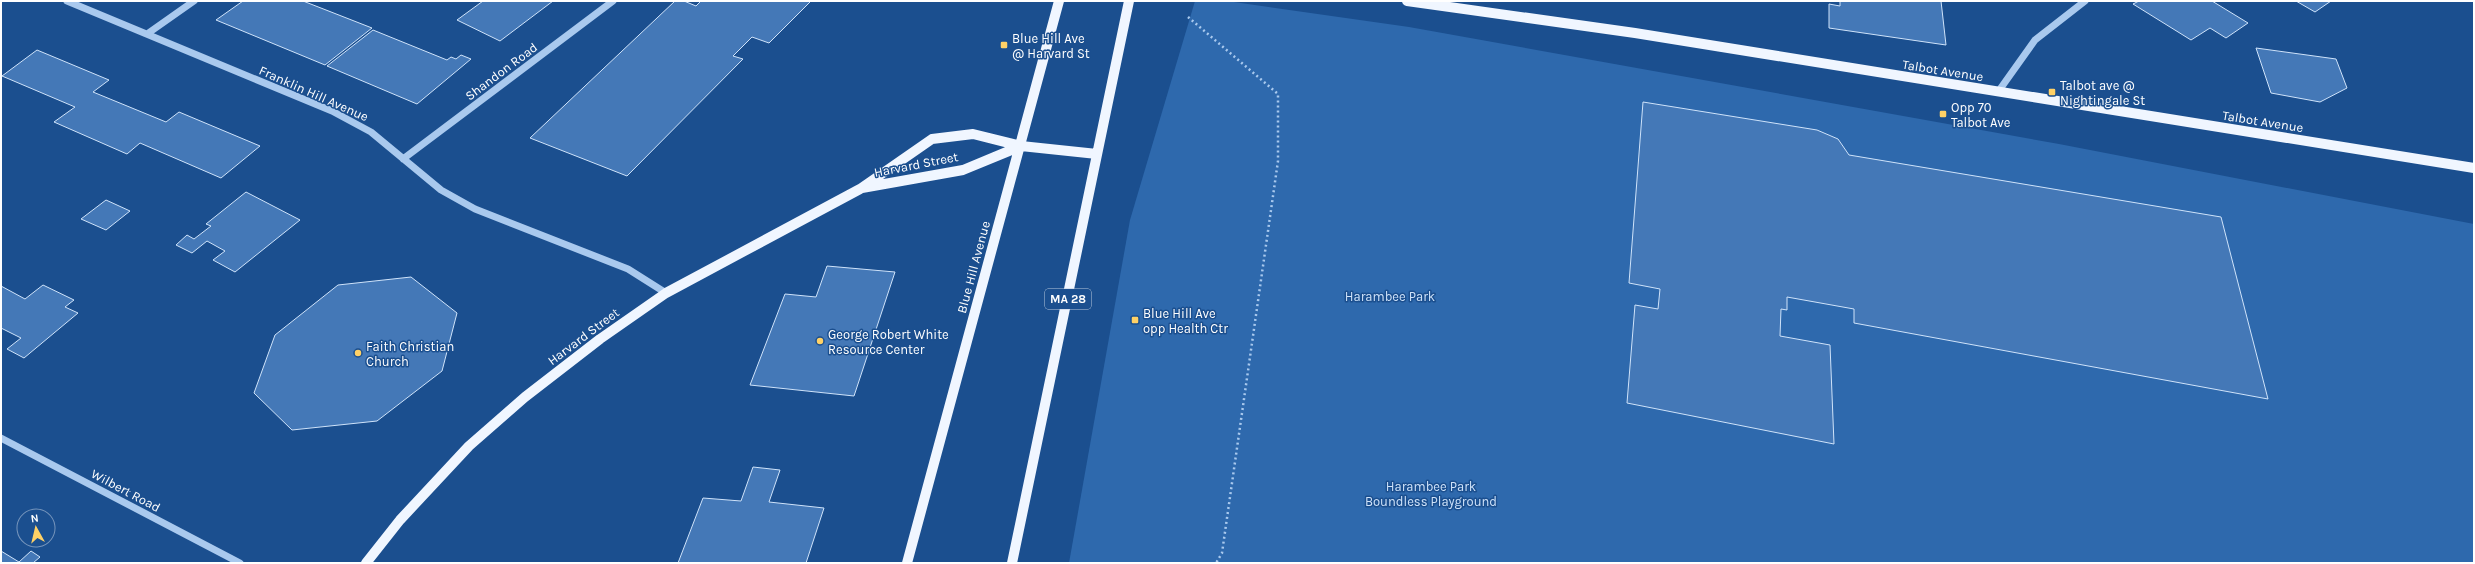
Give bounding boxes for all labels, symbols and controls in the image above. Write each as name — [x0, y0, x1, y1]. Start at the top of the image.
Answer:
place label: Blue Hill Ave @ Harvard St — [1012, 31, 1090, 61]
street label: Shandon Road — [462, 39, 540, 103]
marker: Blue Hill Ave @ Harvard St — [999, 40, 1009, 50]
street label: Talbot Avenue — [1901, 57, 1985, 84]
street label: Franklin Hill Avenue — [257, 63, 371, 124]
place label: Talbot ave @ Nightingale St — [2060, 78, 2145, 108]
marker: Talbot ave @ Nightingale St — [2047, 87, 2057, 97]
place label: Opp 70 Talbot Ave — [1951, 100, 2011, 130]
street label: Talbot Avenue — [2221, 108, 2305, 135]
marker: Opp 70 Talbot Ave — [1938, 109, 1948, 119]
street label: Harvard Street — [873, 149, 960, 180]
street label: Blue Hill Avenue — [954, 219, 993, 315]
road number: MA 28 — [1045, 289, 1091, 309]
park label: Harambee Park — [1345, 289, 1435, 304]
street label: Harvard Street — [545, 305, 622, 368]
place label: Blue Hill Ave opp Health Ctr — [1143, 306, 1228, 336]
marker: Blue Hill Ave opp Health Ctr — [1130, 315, 1140, 325]
place label: George Robert White Resource Center — [828, 327, 949, 357]
marker: George Robert White Resource Center — [815, 336, 825, 346]
place label: Faith Christian Church — [366, 339, 454, 369]
marker: Faith Christian Church — [353, 348, 363, 358]
street label: Wilbert Road — [89, 466, 163, 515]
park label: Harambee Park Boundless Playground — [1365, 479, 1497, 509]
north arrow — [16, 508, 56, 548]
text: N — [30, 512, 39, 526]

